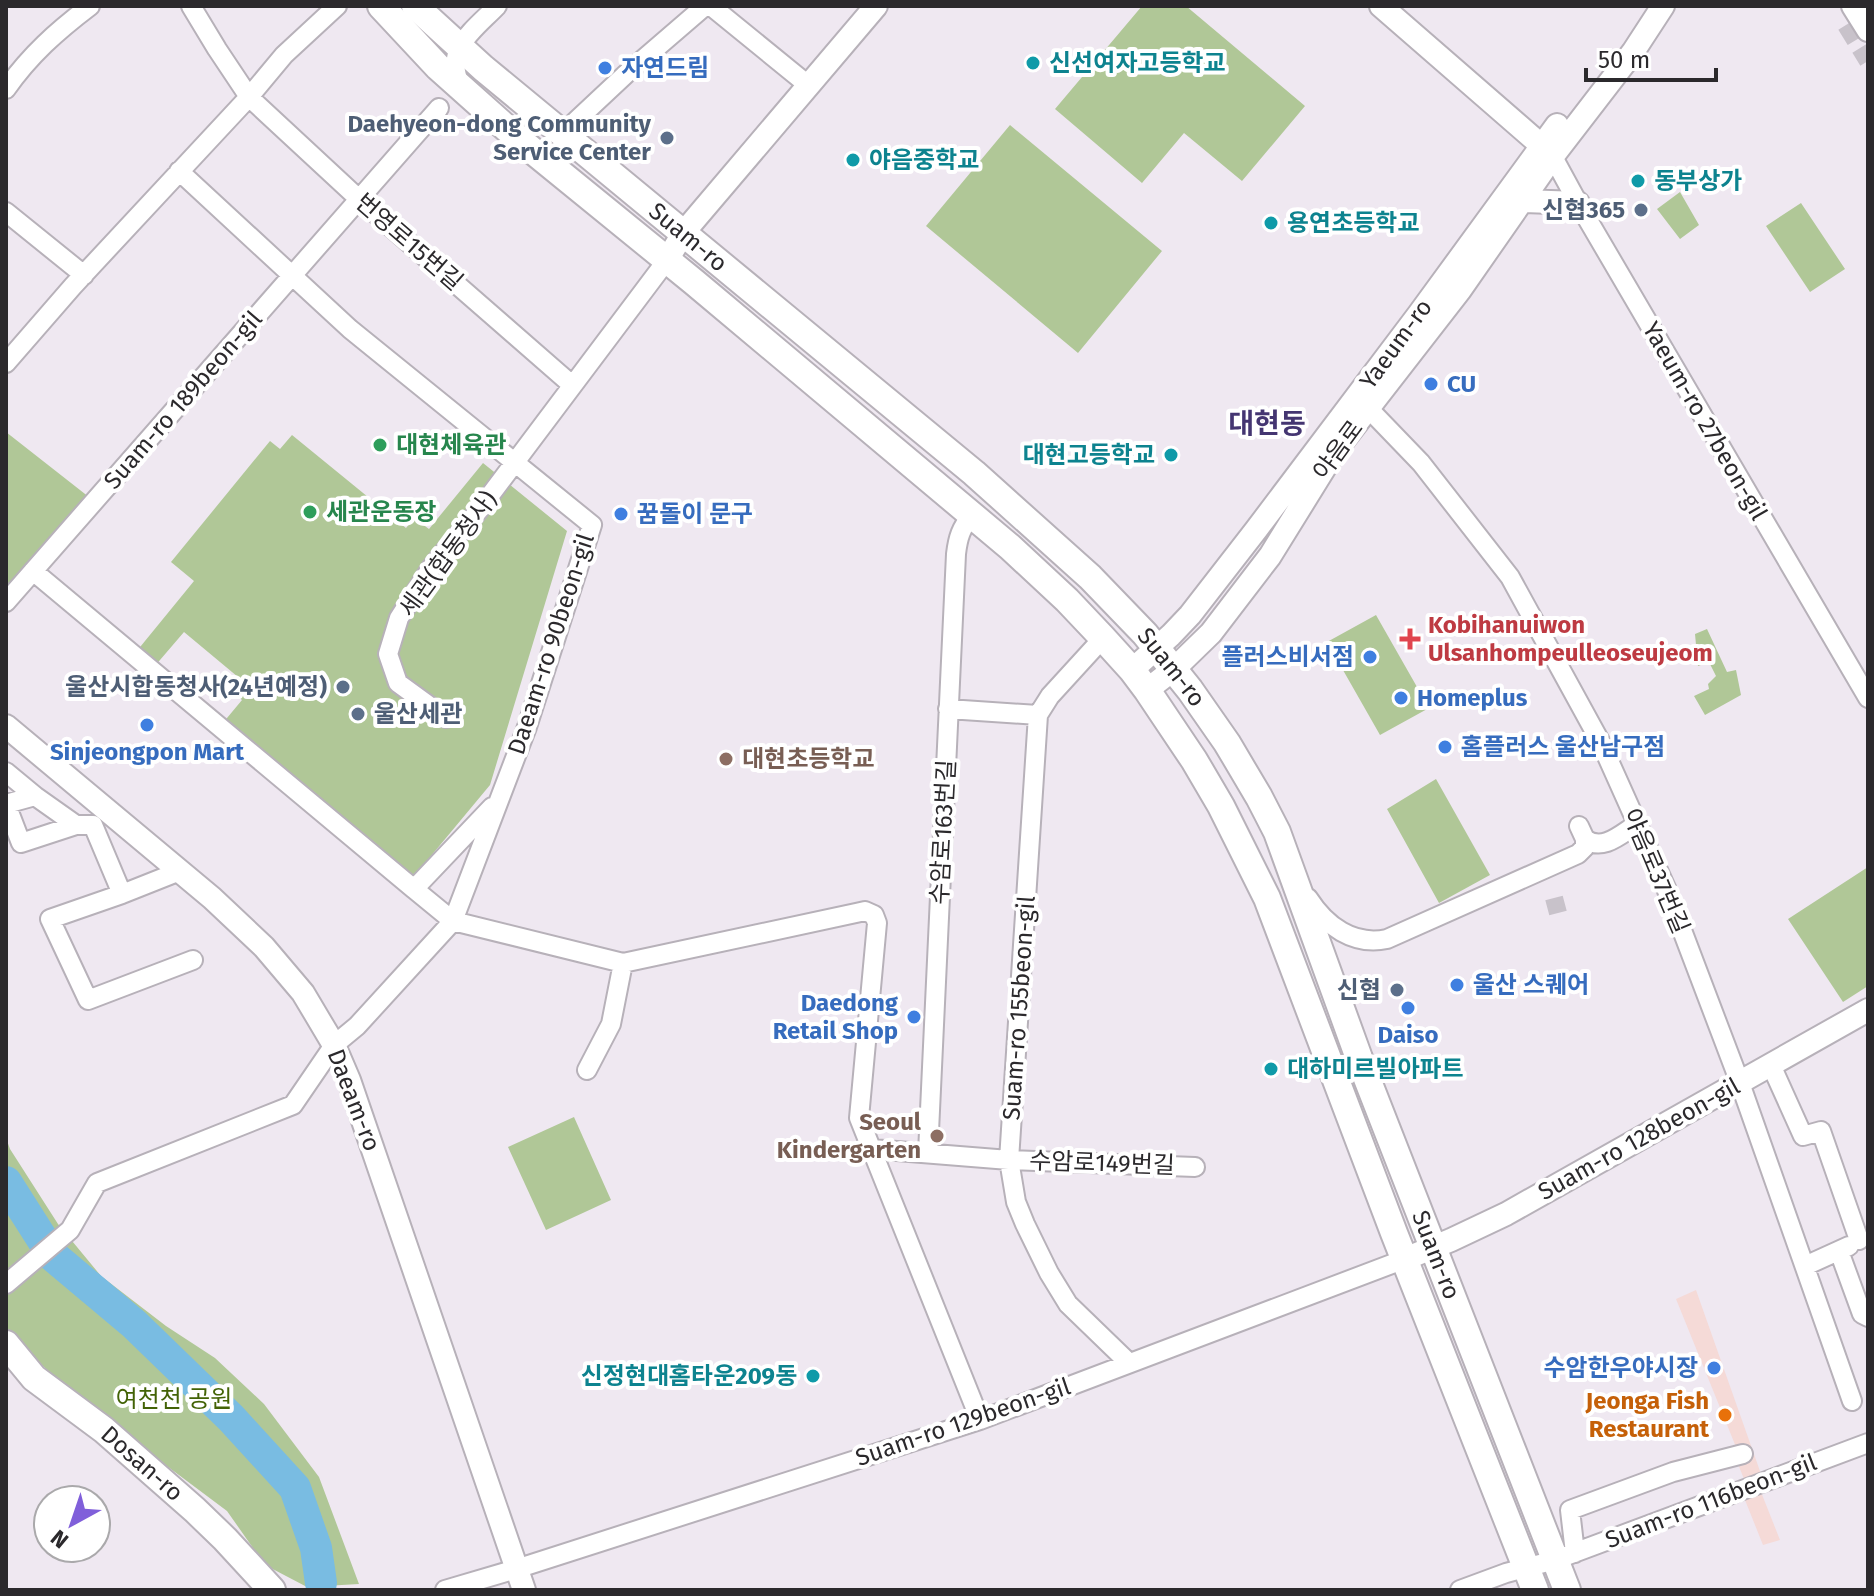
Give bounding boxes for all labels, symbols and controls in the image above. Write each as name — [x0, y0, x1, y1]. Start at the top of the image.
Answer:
scale bar — [1586, 32, 1716, 82]
text: 50 m — [1598, 46, 1650, 74]
place label: 신선여자고등학교 — [1049, 49, 1226, 77]
place label: 자연드림 — [621, 54, 709, 82]
marker: 신선여자고등학교 — [1024, 54, 1042, 72]
marker: 자연드림 — [596, 59, 614, 77]
place label: Daehyeon-dong Community Service Center — [347, 110, 652, 166]
marker: Daehyeon-dong Community Service Center — [658, 129, 676, 147]
place label: 야음중학교 — [869, 146, 979, 174]
marker: 야음중학교 — [844, 151, 862, 169]
place label: 동부상가 — [1654, 167, 1742, 195]
marker: 동부상가 — [1629, 172, 1647, 190]
street label: 번영로15번길 — [350, 188, 468, 296]
place label: 신협365 — [1542, 196, 1625, 224]
street label: Suam-ro — [643, 197, 733, 278]
marker: 신협365 — [1632, 201, 1650, 219]
place label: 용연초등학교 — [1287, 209, 1419, 237]
marker: 용연초등학교 — [1262, 214, 1280, 232]
street label: Yaeum-ro — [1354, 294, 1438, 394]
street label: Suam-ro 189beon-gil — [98, 305, 268, 495]
street label: Yaeum-ro 27beon-gil — [1637, 317, 1773, 525]
place label: CU — [1447, 370, 1476, 398]
marker: CU — [1422, 375, 1440, 393]
district label: 대현동 — [1228, 407, 1306, 440]
street label: 야음로 — [1307, 415, 1369, 485]
place label: 대현체육관 — [396, 431, 506, 459]
marker: 대현체육관 — [371, 436, 389, 454]
place label: 대현고등학교 — [1023, 441, 1155, 469]
marker: 대현고등학교 — [1162, 446, 1180, 464]
street label: 세관(합동청사) — [393, 486, 503, 622]
place label: 세관운동장 — [326, 498, 436, 526]
place label: 꿈돌이 문구 — [637, 500, 753, 528]
marker: 세관운동장 — [301, 503, 319, 521]
marker: 꿈돌이 문구 — [612, 505, 630, 523]
street label: Daeam-ro 90beon-gil — [502, 530, 600, 758]
place label: Kobihanuiwon Ulsanhompeulleoseujeom — [1428, 611, 1713, 667]
street label: Suam-ro — [1132, 622, 1211, 712]
marker: Kobihanuiwon Ulsanhompeulleoseujeom — [1399, 628, 1421, 650]
place label: 플러스비서점 — [1222, 643, 1354, 671]
marker: 플러스비서점 — [1361, 648, 1379, 666]
place label: 울산시합동청사(24년예정) — [65, 673, 327, 701]
marker: 울산시합동청사(24년예정) — [334, 678, 352, 696]
place label: Homeplus — [1417, 684, 1528, 712]
marker: Homeplus — [1392, 689, 1410, 707]
place label: 울산세관 — [374, 700, 462, 728]
marker: 울산세관 — [349, 705, 367, 723]
marker: Sinjeongpon Mart — [138, 716, 156, 734]
place label: 홈플러스 울산남구점 — [1461, 733, 1665, 761]
place label: Sinjeongpon Mart — [50, 738, 245, 766]
marker: 홈플러스 울산남구점 — [1436, 738, 1454, 756]
place label: 대현초등학교 — [742, 745, 874, 773]
marker: 대현초등학교 — [717, 750, 735, 768]
street label: 수암로163번길 — [925, 759, 961, 905]
street label: 야음로37번길 — [1617, 804, 1695, 938]
street label: Suam-ro 155beon-gil — [997, 895, 1041, 1121]
place label: 울산 스퀘어 — [1473, 971, 1589, 999]
place label: 신협 — [1337, 976, 1381, 1004]
marker: 울산 스퀘어 — [1448, 976, 1466, 994]
marker: 신협 — [1388, 981, 1406, 999]
place label: Daedong Retail Shop — [773, 989, 899, 1045]
marker: Daiso — [1399, 999, 1417, 1017]
marker: Daedong Retail Shop — [905, 1008, 923, 1026]
place label: Daiso — [1378, 1021, 1438, 1049]
street label: Daeam-ro — [322, 1045, 386, 1155]
place label: 대하미르빌아파트 — [1287, 1055, 1464, 1083]
marker: 대하미르빌아파트 — [1262, 1060, 1280, 1078]
street label: Suam-ro 128beon-gil — [1533, 1072, 1745, 1206]
place label: Seoul Kindergarten — [777, 1108, 922, 1164]
marker: Seoul Kindergarten — [928, 1127, 946, 1145]
street label: 수암로149번길 — [1029, 1146, 1175, 1180]
street label: Suam-ro — [1406, 1207, 1466, 1303]
place label: 수암한우야시장 — [1543, 1354, 1698, 1382]
marker: 수암한우야시장 — [1705, 1359, 1723, 1377]
place label: 신정현대홈타운209동 — [581, 1362, 797, 1390]
marker: 신정현대홈타운209동 — [804, 1367, 822, 1385]
street label: Suam-ro 129beon-gil — [852, 1372, 1074, 1472]
park label: 여천천 공원 — [116, 1385, 232, 1413]
place label: Jeonga Fish Restaurant — [1585, 1387, 1710, 1443]
marker: Jeonga Fish Restaurant — [1716, 1406, 1734, 1424]
street label: Dosan-ro — [95, 1420, 189, 1507]
street label: Suam-ro 116beon-gil — [1601, 1448, 1821, 1554]
north arrow — [32, 1484, 112, 1564]
text: N — [45, 1524, 74, 1554]

